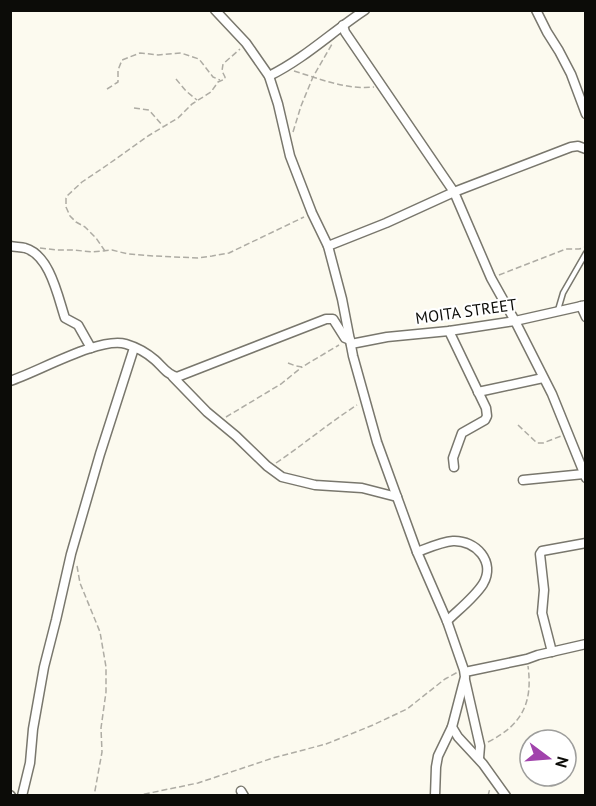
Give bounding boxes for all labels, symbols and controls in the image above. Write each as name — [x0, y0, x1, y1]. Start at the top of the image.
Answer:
street label: MOITA STREET — [414, 294, 518, 328]
north arrow — [518, 728, 578, 788]
text: N — [551, 754, 573, 770]

